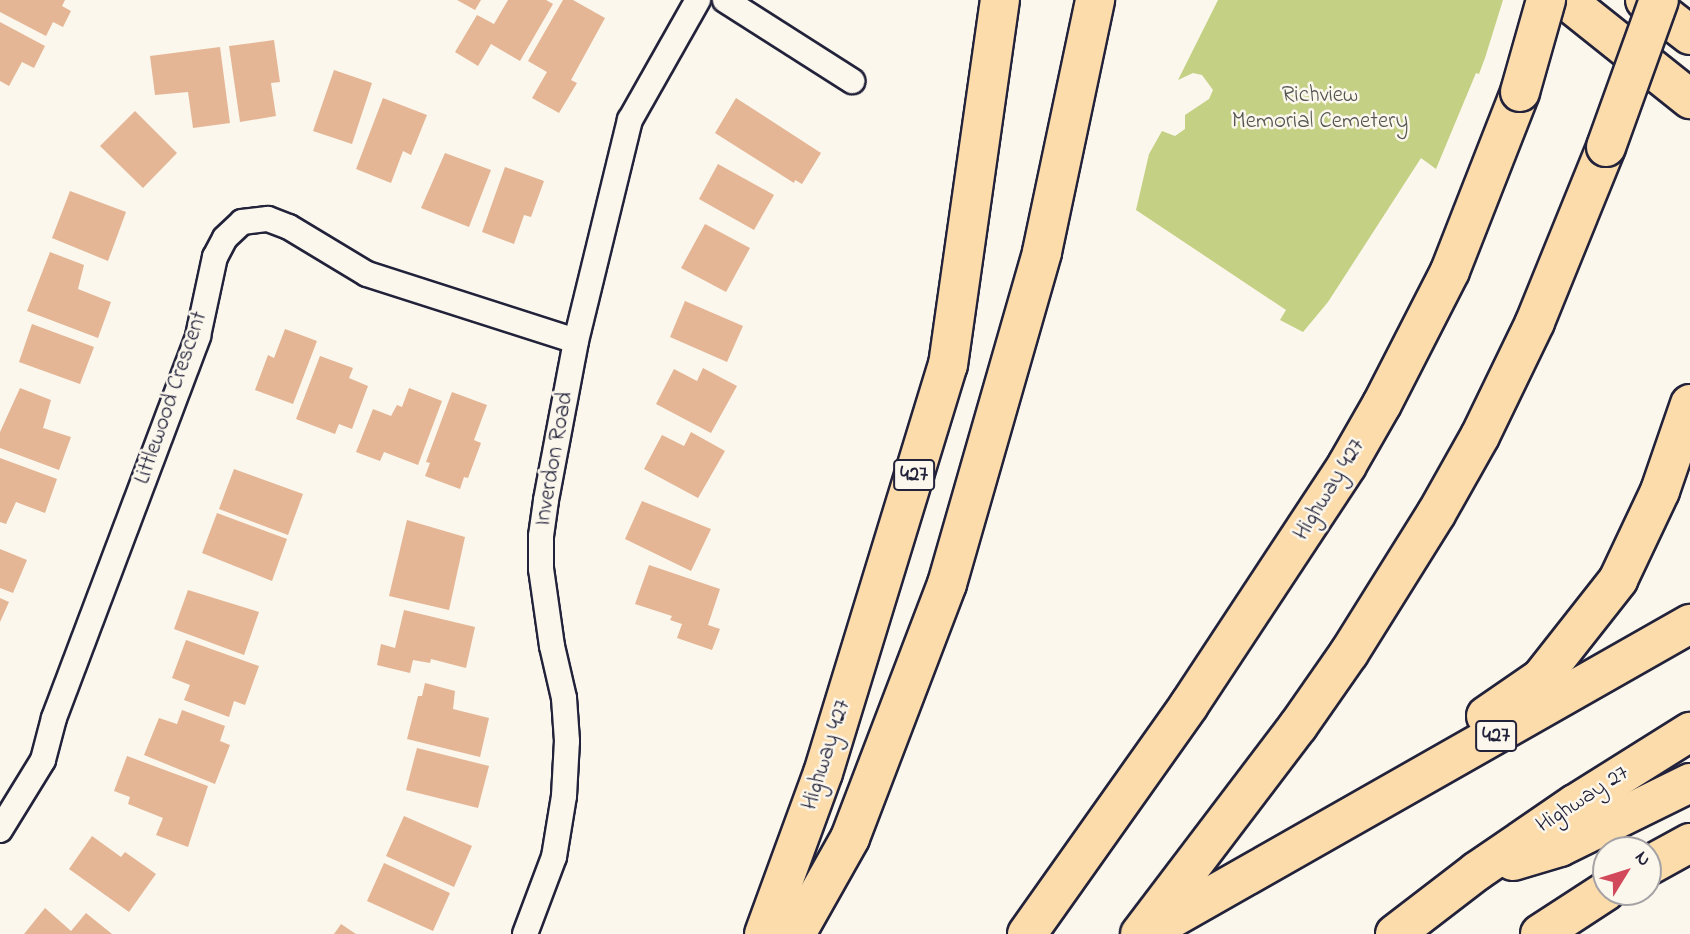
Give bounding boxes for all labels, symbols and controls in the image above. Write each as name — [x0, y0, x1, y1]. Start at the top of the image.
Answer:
park label: Richview Memorial Cemetery — [1232, 82, 1408, 136]
street label: Littlewood Crescent — [129, 308, 215, 488]
street label: Inverdon Road — [530, 390, 580, 528]
street label: Highway 427 — [1288, 434, 1372, 546]
road number: 427 — [893, 458, 935, 492]
street label: Highway 427 — [796, 696, 858, 814]
road number: 427 — [1475, 718, 1517, 754]
street label: Highway 27 — [1532, 760, 1634, 840]
north arrow — [1592, 836, 1662, 906]
text: N — [1628, 846, 1657, 872]

